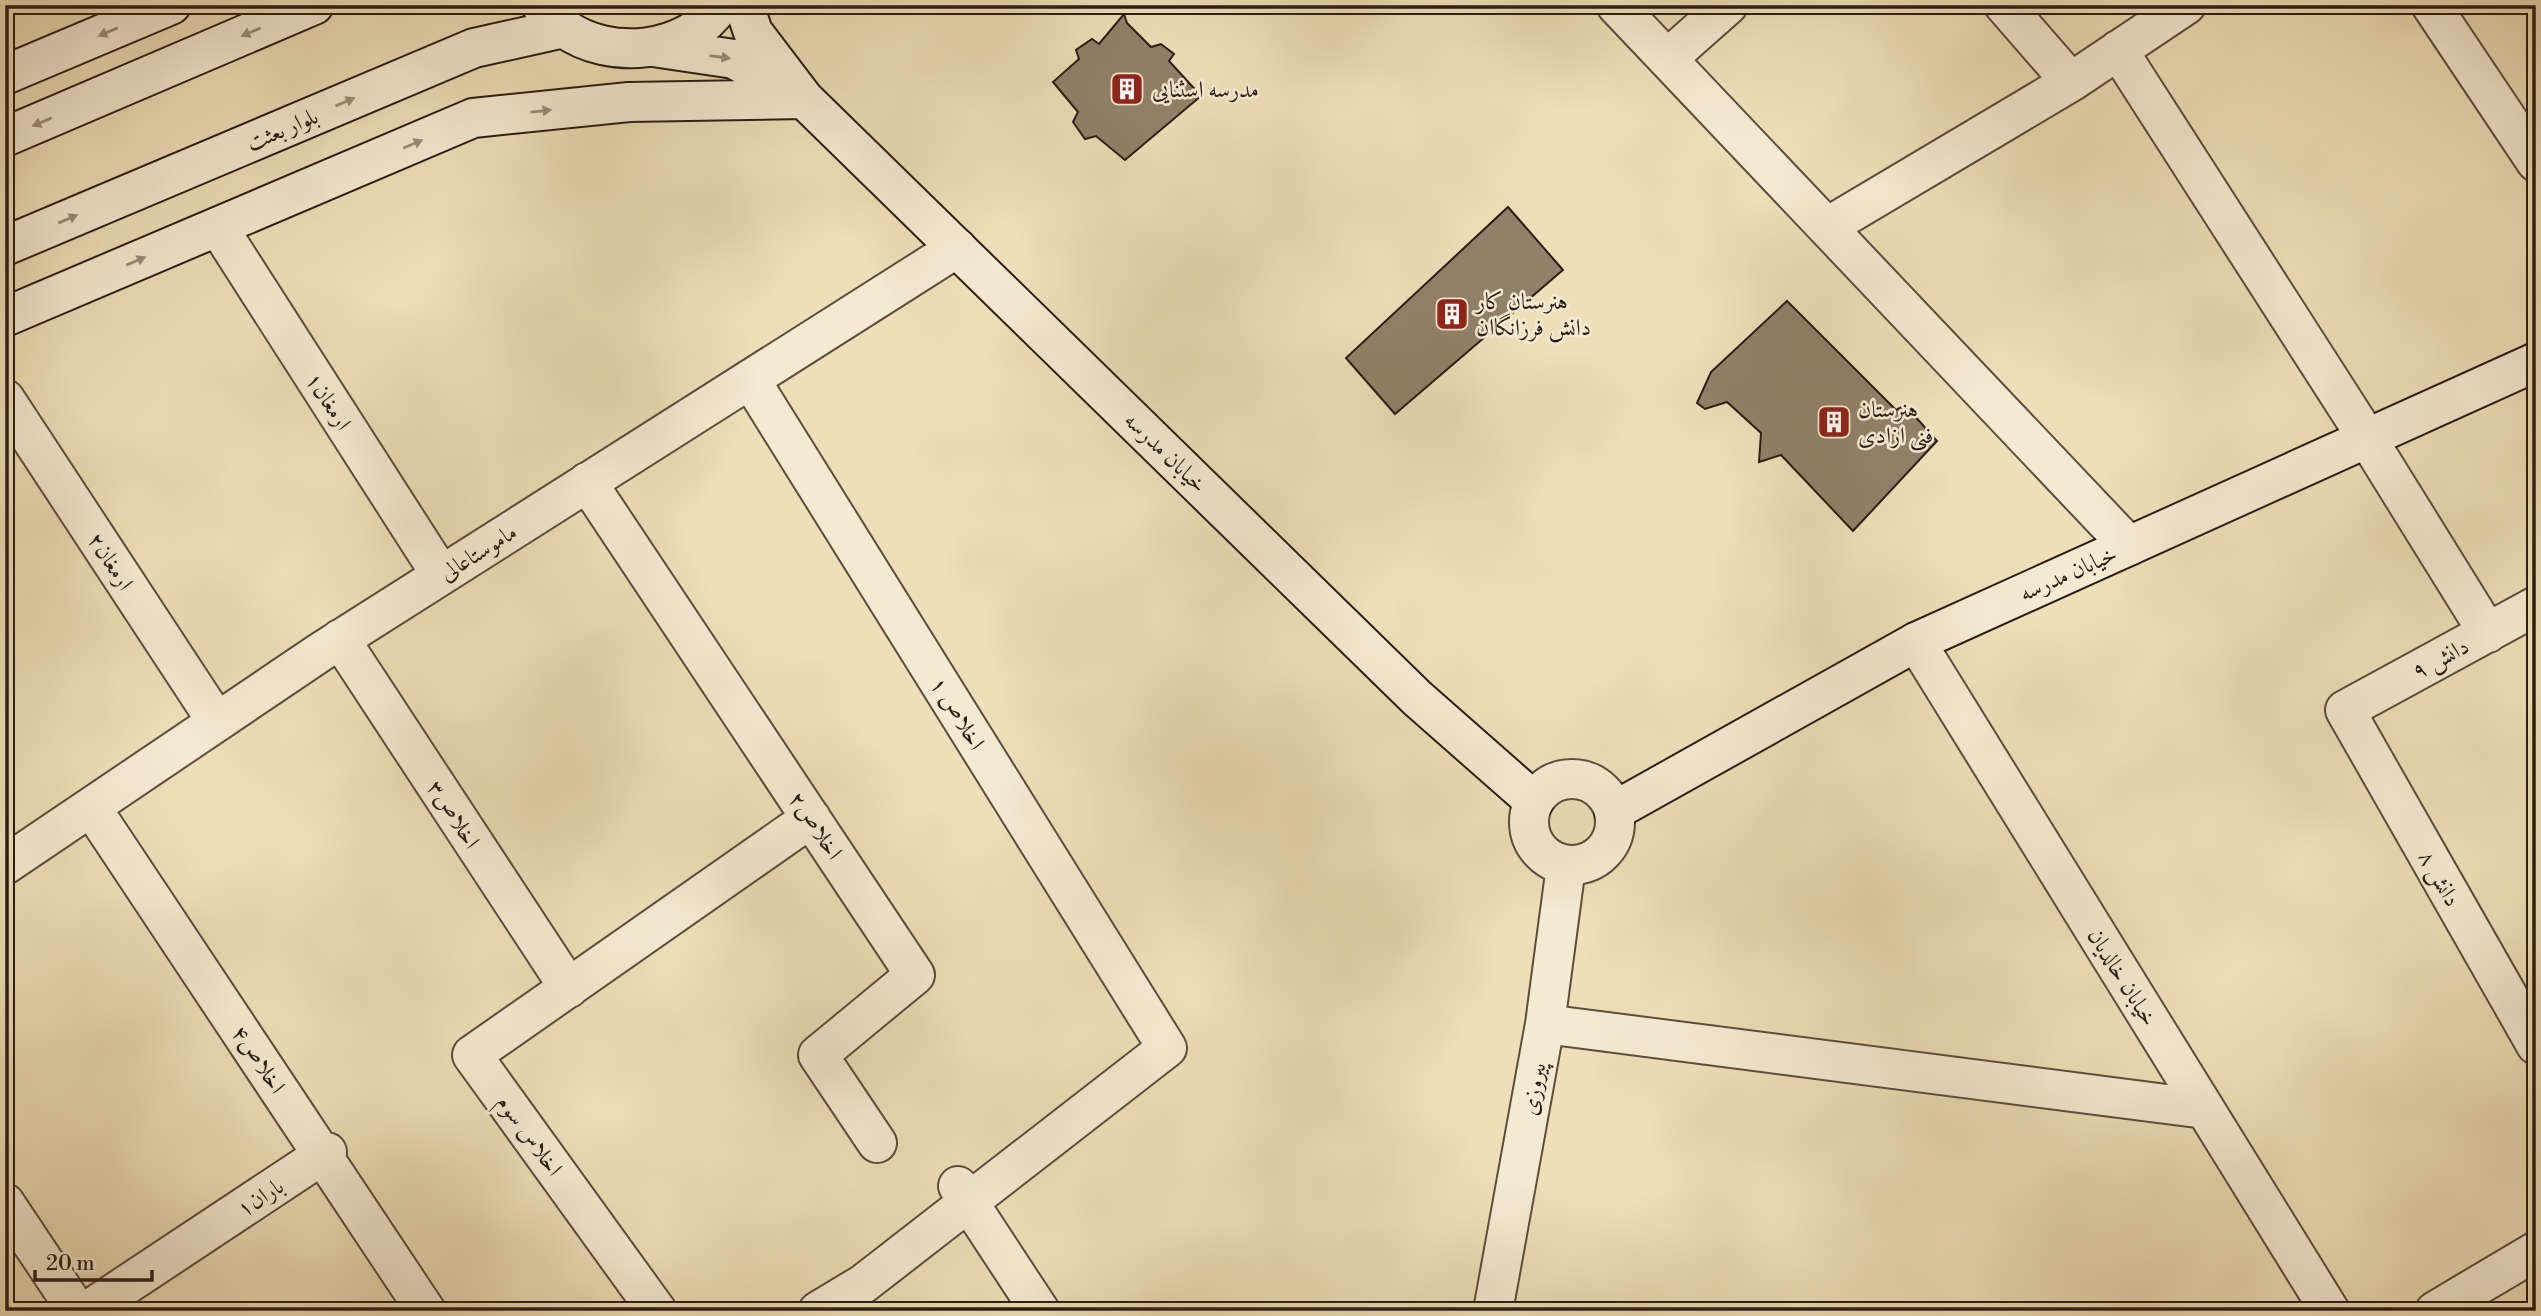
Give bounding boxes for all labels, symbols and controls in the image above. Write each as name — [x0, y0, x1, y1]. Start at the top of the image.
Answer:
one-way arrow — [97, 26, 118, 37]
one-way arrow — [241, 26, 261, 38]
one-way arrow — [709, 52, 731, 63]
building icon: مدرسه اسثنایی — [1108, 70, 1146, 108]
place label: مدرسه اسثنایی — [1152, 76, 1259, 104]
one-way arrow — [335, 96, 356, 107]
street label: بلوار بعثت — [242, 102, 322, 157]
one-way arrow — [530, 105, 552, 116]
one-way arrow — [31, 116, 52, 127]
one-way arrow — [402, 138, 423, 149]
one-way arrow — [58, 214, 79, 225]
one-way arrow — [125, 256, 146, 267]
place label: هنرستان کار دانش فرزانگاان — [1474, 288, 1591, 343]
building icon: هنرستان کار دانش فرزانگاان — [1433, 295, 1471, 333]
street label: ارمغان۱ — [299, 367, 357, 436]
place label: هنرستان فنی ازادی — [1858, 396, 1933, 451]
building icon: هنرستان فنی ازادی — [1815, 403, 1853, 441]
street label: خیابان مدرسه — [1118, 406, 1213, 499]
street label: ماموستاعالی — [435, 518, 522, 587]
street label: ارمغان۲ — [81, 527, 139, 596]
street label: خیابان مدرسه — [2015, 540, 2122, 608]
street label: دانش ۹ — [2407, 632, 2474, 686]
street label: اخلاص ۱ — [924, 672, 990, 755]
street label: اخلاص۳ — [421, 775, 486, 854]
street label: اخلاص۲ — [782, 786, 848, 865]
street label: دانش ۸ — [2411, 845, 2466, 912]
street label: خیابان خالدیان — [2081, 923, 2163, 1032]
street label: اخلاص۴ — [225, 1020, 291, 1099]
street label: پیروزی — [1516, 1059, 1555, 1118]
street label: اخلاس سوم — [486, 1089, 568, 1185]
street label: باران۱ — [232, 1172, 289, 1223]
scale bar — [35, 1239, 152, 1283]
text: 20 m — [46, 1251, 95, 1277]

